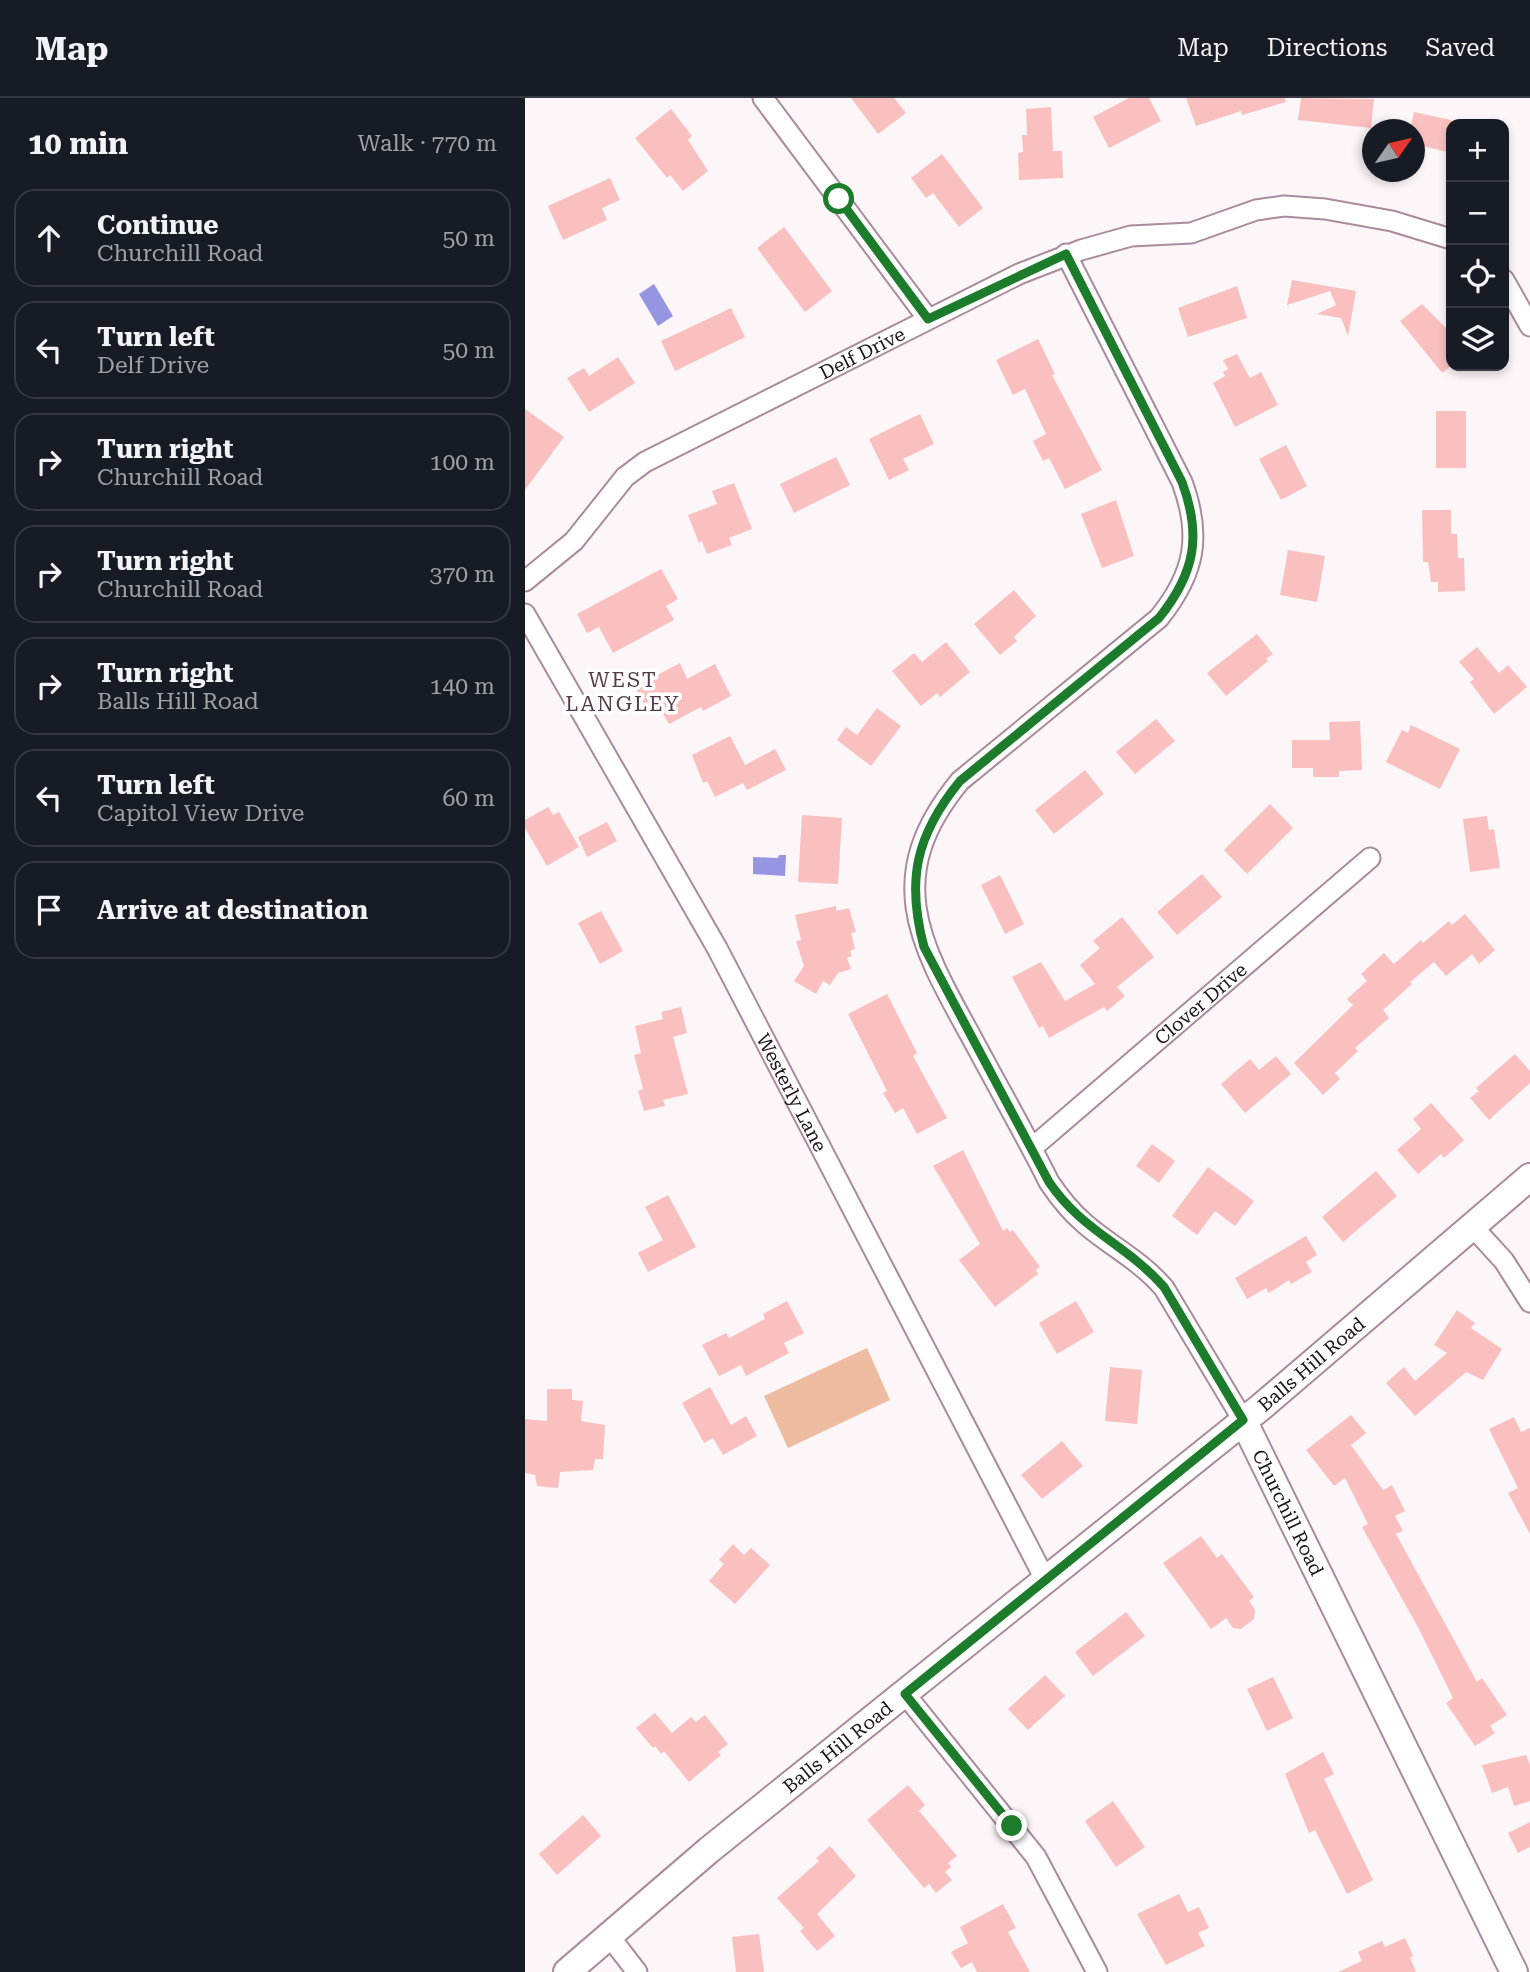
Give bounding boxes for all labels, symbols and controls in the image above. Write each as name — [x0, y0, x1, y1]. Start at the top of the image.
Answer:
text: Map — [35, 29, 109, 68]
text: Map — [1177, 34, 1229, 62]
text: Directions — [1267, 34, 1387, 62]
text: Saved — [1425, 34, 1495, 62]
north arrow — [1362, 119, 1425, 182]
map controls — [1446, 119, 1509, 371]
button: + — [1446, 119, 1509, 182]
text: 10 min — [28, 126, 128, 161]
text: Walk · 770 m — [358, 130, 497, 157]
button: − — [1446, 182, 1509, 245]
route start — [823, 183, 854, 214]
text: Continue — [97, 210, 219, 240]
icon: ahead — [30, 219, 68, 257]
text: 50 m — [442, 225, 495, 252]
text: Churchill Road — [97, 240, 263, 267]
button: locate — [1446, 245, 1509, 308]
button: layers — [1446, 308, 1509, 371]
text: Turn left — [97, 322, 215, 352]
street label: Delf Drive — [816, 322, 909, 384]
icon: left — [30, 331, 68, 369]
text: 50 m — [442, 337, 495, 364]
text: Delf Drive — [97, 352, 209, 379]
text: Turn right — [97, 434, 233, 464]
icon: right — [30, 443, 68, 481]
text: 100 m — [430, 449, 495, 476]
text: Churchill Road — [97, 464, 263, 491]
text: Turn right — [97, 546, 233, 576]
icon: right — [30, 555, 68, 593]
text: 370 m — [430, 561, 495, 588]
text: Churchill Road — [97, 576, 263, 603]
text: Turn right — [97, 658, 233, 688]
icon: right — [30, 667, 68, 705]
district label: WEST LANGLEY — [565, 668, 681, 716]
text: 140 m — [430, 673, 495, 700]
text: Balls Hill Road — [97, 688, 259, 715]
text: Turn left — [97, 770, 215, 800]
icon: left — [30, 779, 68, 817]
text: 60 m — [442, 785, 495, 812]
text: Capitol View Drive — [97, 800, 304, 827]
icon: arrive — [30, 891, 68, 929]
text: Arrive at destination — [97, 895, 368, 925]
street label: Clover Drive — [1150, 958, 1252, 1050]
street label: Westerly Lane — [751, 1030, 832, 1156]
street label: Balls Hill Road — [1253, 1312, 1370, 1417]
street label: Churchill Road — [1247, 1446, 1329, 1579]
street label: Balls Hill Road — [779, 1696, 897, 1798]
route end — [996, 1810, 1027, 1841]

